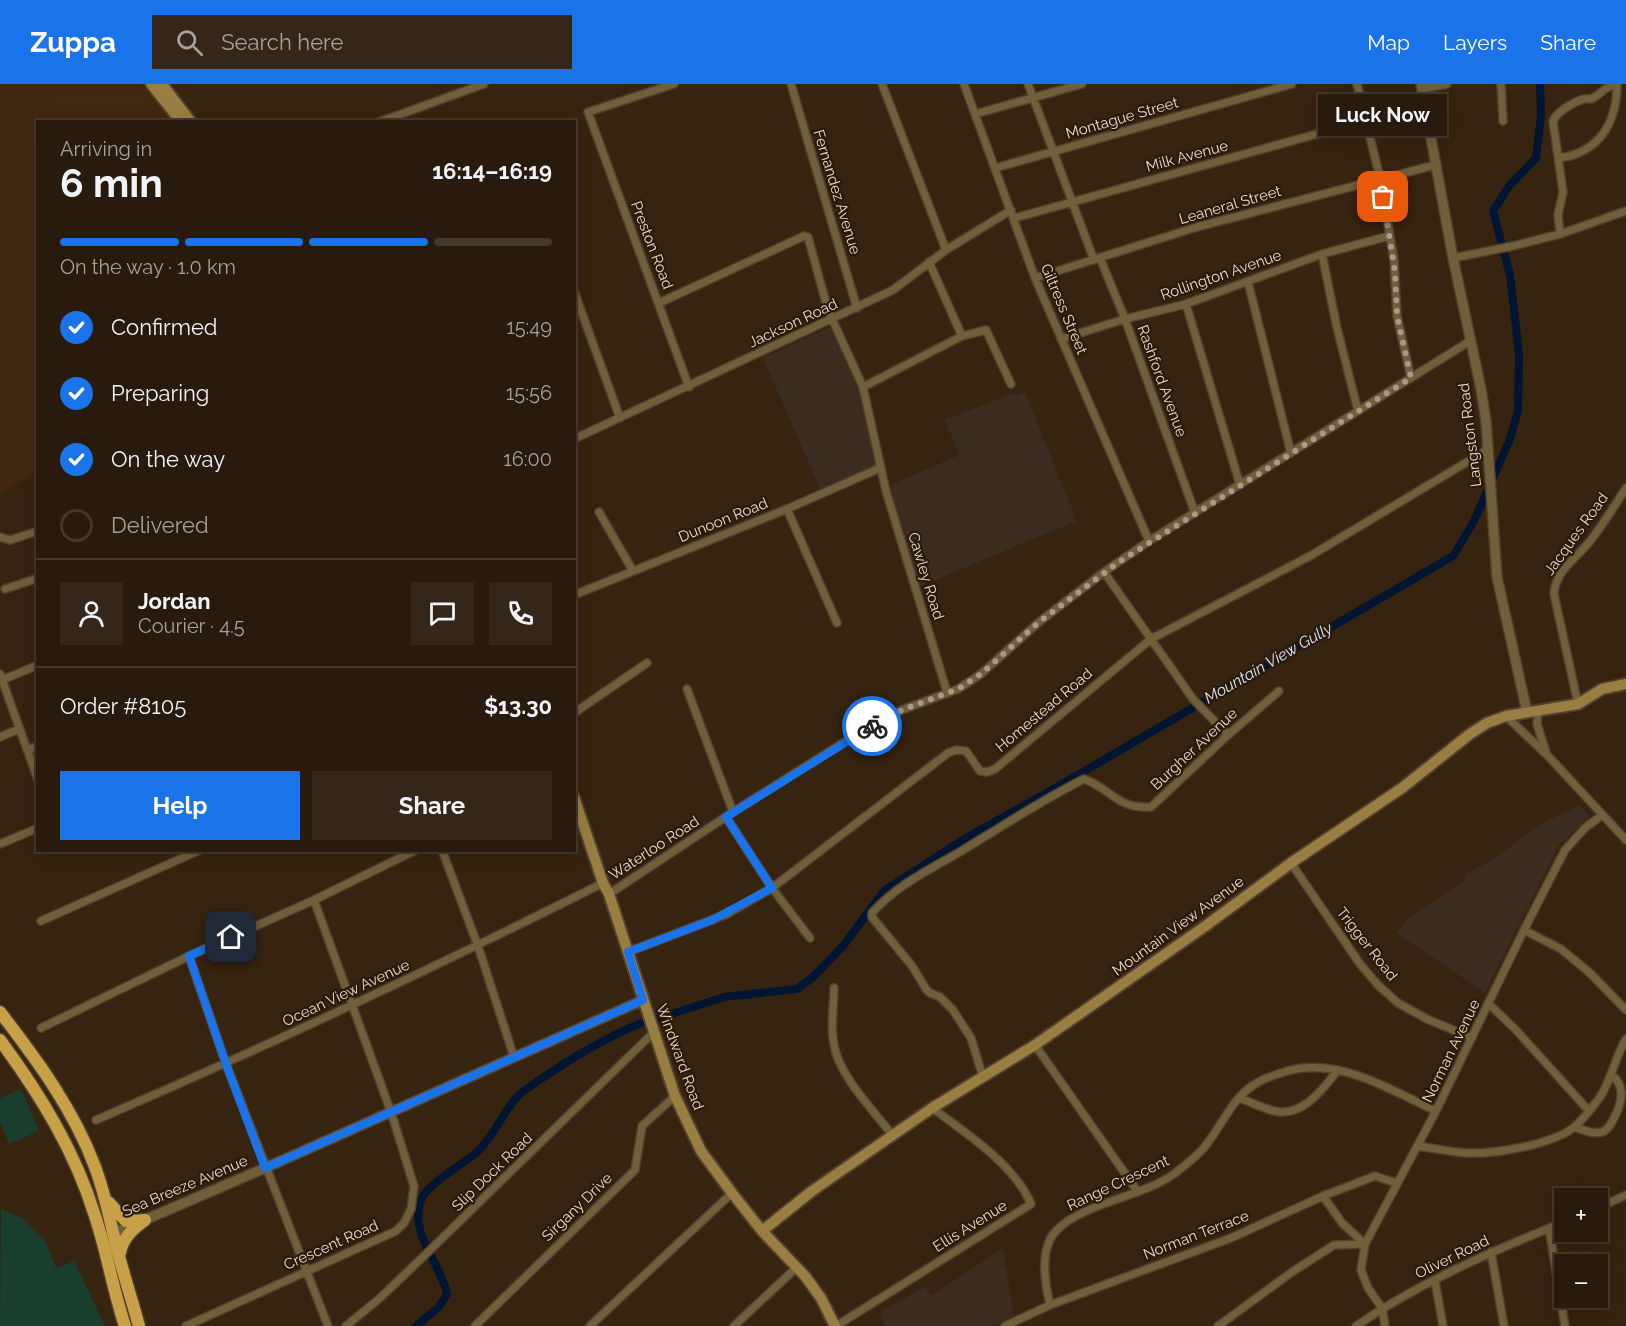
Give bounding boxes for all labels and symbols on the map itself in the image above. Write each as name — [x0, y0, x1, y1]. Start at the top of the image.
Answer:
street label: Montague Street — [1064, 93, 1180, 143]
callout: Luck Now — [1318, 95, 1448, 137]
street label: Fernandez Avenue — [809, 127, 865, 257]
street label: Milk Avenue — [1144, 136, 1230, 176]
pin — [1357, 171, 1408, 222]
street label: Leaneral Street — [1177, 182, 1283, 228]
street label: Preston Road — [627, 198, 677, 292]
street label: Rollington Avenue — [1158, 246, 1284, 304]
street label: Giltress Street — [1037, 261, 1091, 357]
street label: Jackson Road — [746, 295, 840, 351]
street label: Rashford Avenue — [1133, 323, 1191, 440]
street label: Langston Road — [1455, 382, 1485, 488]
street label: Jacques Road — [1540, 489, 1612, 579]
street label: Dunoon Road — [676, 494, 770, 546]
street label: Cawley Road — [904, 530, 948, 622]
water label: Mountain View Gully — [1201, 618, 1336, 707]
street label: Homestead Road — [992, 664, 1096, 756]
courier — [842, 696, 902, 756]
street label: Burgher Avenue — [1147, 704, 1241, 794]
street label: Waterloo Road — [606, 812, 702, 884]
street label: Mountain View Avenue — [1109, 872, 1247, 980]
street label: Trigger Road — [1333, 904, 1401, 984]
pin — [205, 911, 256, 962]
street label: Ocean View Avenue — [280, 956, 413, 1030]
street label: Norman Avenue — [1418, 996, 1484, 1105]
street label: Windward Road — [652, 1002, 708, 1112]
street label: Slip Dock Road — [448, 1129, 536, 1215]
street label: Sea Breeze Avenue — [120, 1151, 251, 1221]
street label: Range Crescent — [1064, 1151, 1172, 1215]
street label: Sirgany Drive — [538, 1169, 616, 1245]
street label: Ellis Avenue — [930, 1196, 1010, 1256]
street label: Norman Terrace — [1141, 1207, 1252, 1263]
street label: Crescent Road — [281, 1216, 381, 1274]
street label: Oliver Road — [1412, 1231, 1492, 1283]

